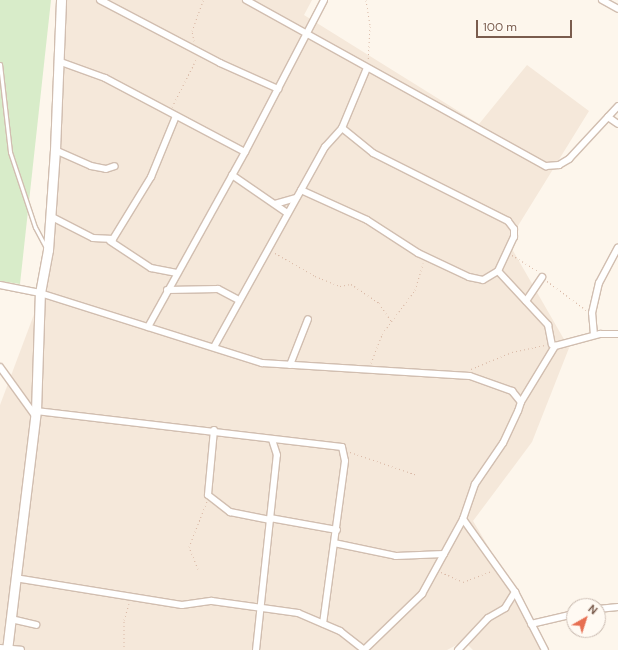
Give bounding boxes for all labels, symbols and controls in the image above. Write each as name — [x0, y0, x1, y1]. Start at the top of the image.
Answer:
scale bar — [478, 12, 574, 38]
text: 100 m — [483, 19, 517, 35]
north arrow — [566, 598, 606, 638]
text: N — [585, 601, 600, 617]

